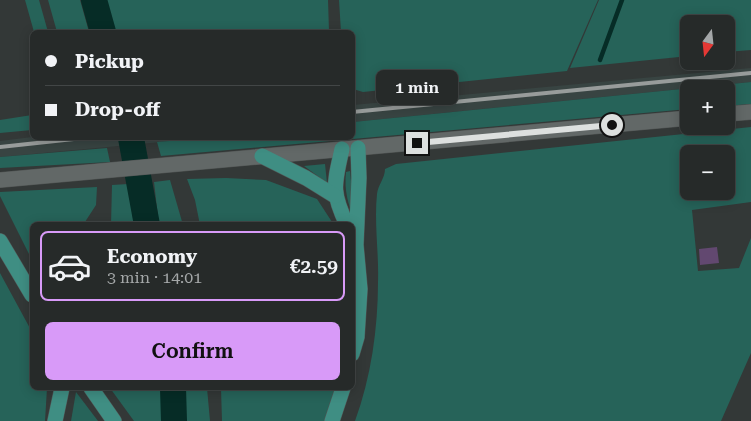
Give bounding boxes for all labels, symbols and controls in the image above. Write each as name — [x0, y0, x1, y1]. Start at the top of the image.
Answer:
north arrow — [680, 15, 735, 70]
map controls — [680, 15, 735, 200]
text: Pickup — [75, 50, 144, 73]
callout: 1 min — [376, 70, 458, 106]
text: 1 min — [395, 78, 439, 97]
button: + — [680, 80, 735, 135]
text: Drop-off — [75, 98, 160, 121]
route start — [601, 114, 623, 136]
route end — [406, 132, 428, 154]
button: − — [680, 145, 735, 200]
icon: car — [47, 244, 92, 289]
text: Economy — [107, 245, 197, 268]
text: €2.59 — [290, 255, 338, 278]
text: 3 min · 14:01 — [107, 268, 202, 287]
button: Confirm — [45, 322, 340, 380]

